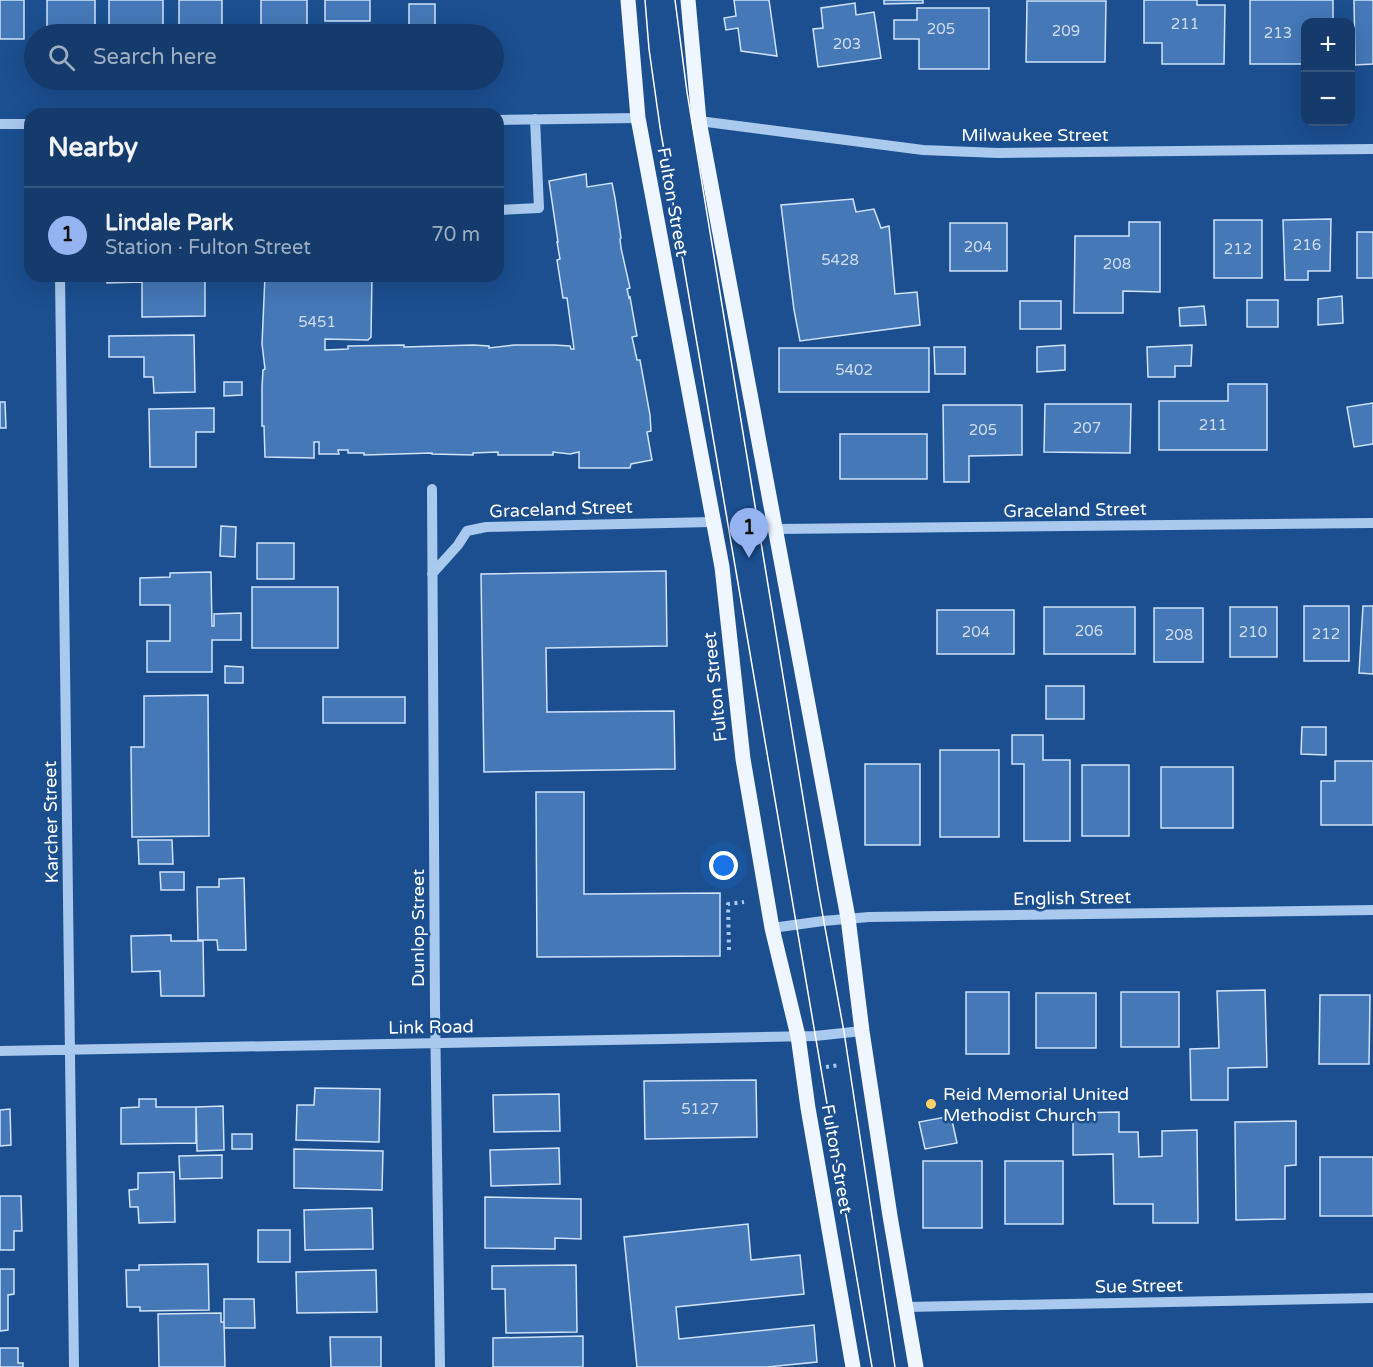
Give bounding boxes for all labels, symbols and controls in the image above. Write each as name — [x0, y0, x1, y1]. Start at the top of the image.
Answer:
house number: 211 — [1171, 15, 1199, 33]
map controls — [1301, 18, 1355, 126]
button: + — [1301, 18, 1355, 72]
house number: 205 — [927, 20, 955, 38]
house number: 209 — [1052, 22, 1080, 40]
search box — [24, 24, 504, 90]
house number: 213 — [1264, 24, 1292, 42]
house number: 203 — [833, 35, 861, 53]
icon: search — [45, 41, 78, 74]
text: Search here — [93, 44, 217, 70]
button: − — [1301, 72, 1355, 126]
street label: Milwaukee Street — [961, 124, 1109, 146]
text: Nearby — [48, 132, 138, 163]
street label: Fulton Street — [653, 146, 693, 258]
text: Lindale Park — [105, 210, 233, 236]
text: 1 — [61, 223, 74, 247]
text: 70 m — [431, 223, 480, 247]
text: Station · Fulton Street — [105, 236, 311, 260]
house number: 216 — [1293, 236, 1321, 254]
house number: 204 — [964, 238, 992, 256]
house number: 212 — [1224, 240, 1252, 258]
house number: 5428 — [821, 251, 859, 269]
house number: 208 — [1103, 255, 1131, 273]
house number: 5451 — [298, 313, 336, 331]
house number: 5402 — [835, 361, 873, 379]
house number: 211 — [1199, 416, 1227, 434]
house number: 207 — [1073, 419, 1101, 437]
house number: 205 — [969, 421, 997, 439]
street label: Graceland Street — [489, 496, 633, 522]
street label: Graceland Street — [1003, 498, 1147, 522]
pin: 1 — [730, 508, 768, 558]
house number: 206 — [1075, 622, 1103, 640]
house number: 204 — [962, 623, 990, 641]
house number: 210 — [1239, 623, 1267, 641]
house number: 212 — [1312, 625, 1340, 643]
house number: 208 — [1165, 626, 1193, 644]
street label: Fulton Street — [698, 631, 732, 743]
street label: Karcher Street — [39, 760, 63, 883]
your location — [709, 851, 738, 880]
street label: Dunlop Street — [407, 869, 429, 987]
street label: English Street — [1013, 886, 1131, 910]
street label: Link Road — [388, 1015, 474, 1039]
place label: Reid Memorial United Methodist Church — [943, 1083, 1129, 1126]
marker: Reid Memorial United Methodist Church — [924, 1097, 938, 1111]
house number: 5127 — [681, 1100, 719, 1118]
street label: Fulton Street — [817, 1103, 857, 1215]
street label: Sue Street — [1095, 1274, 1183, 1298]

